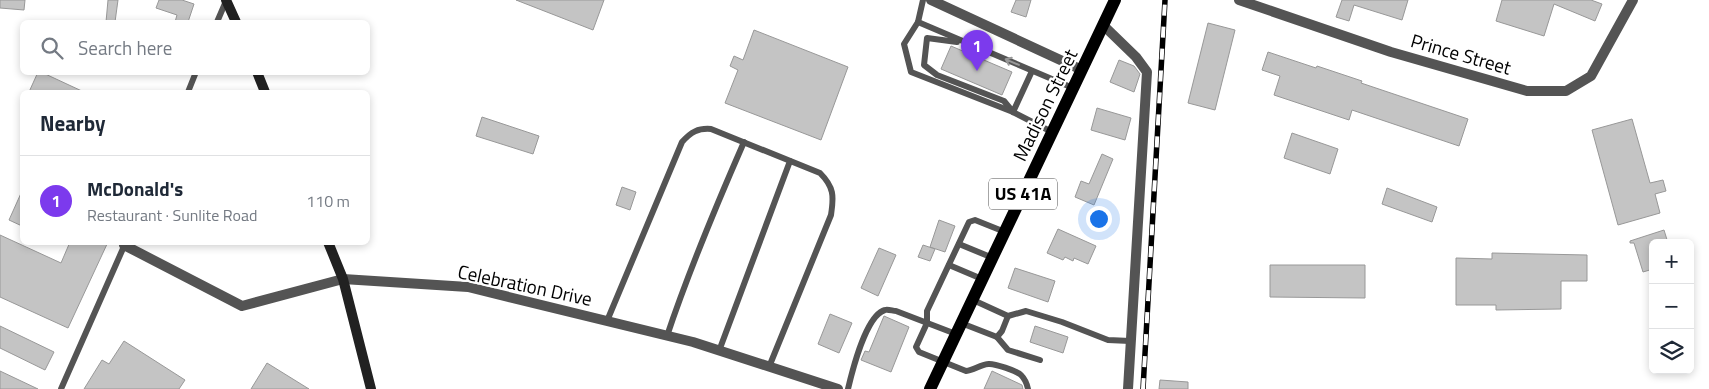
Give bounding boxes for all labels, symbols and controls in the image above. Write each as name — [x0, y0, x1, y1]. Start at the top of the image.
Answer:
search box — [20, 20, 370, 75]
street label: Prince Street — [1408, 25, 1515, 82]
pin: 1 — [961, 30, 993, 71]
text: Search here — [78, 33, 172, 62]
icon: search — [38, 34, 66, 62]
street label: Madison Street — [1005, 43, 1084, 166]
one-way arrow — [1005, 57, 1020, 67]
text: Nearby — [40, 107, 105, 139]
text: McDonald's — [87, 174, 183, 203]
road number: US 41A — [989, 178, 1057, 210]
text: 1 — [52, 189, 60, 213]
text: 110 m — [306, 189, 350, 213]
text: Restaurant · Sunlite Road — [87, 203, 257, 227]
your location — [1086, 206, 1112, 232]
map controls — [1649, 239, 1694, 374]
button: + — [1649, 239, 1694, 284]
street label: Celebration Drive — [455, 256, 595, 313]
button: − — [1649, 284, 1694, 329]
button: layers — [1649, 329, 1694, 374]

